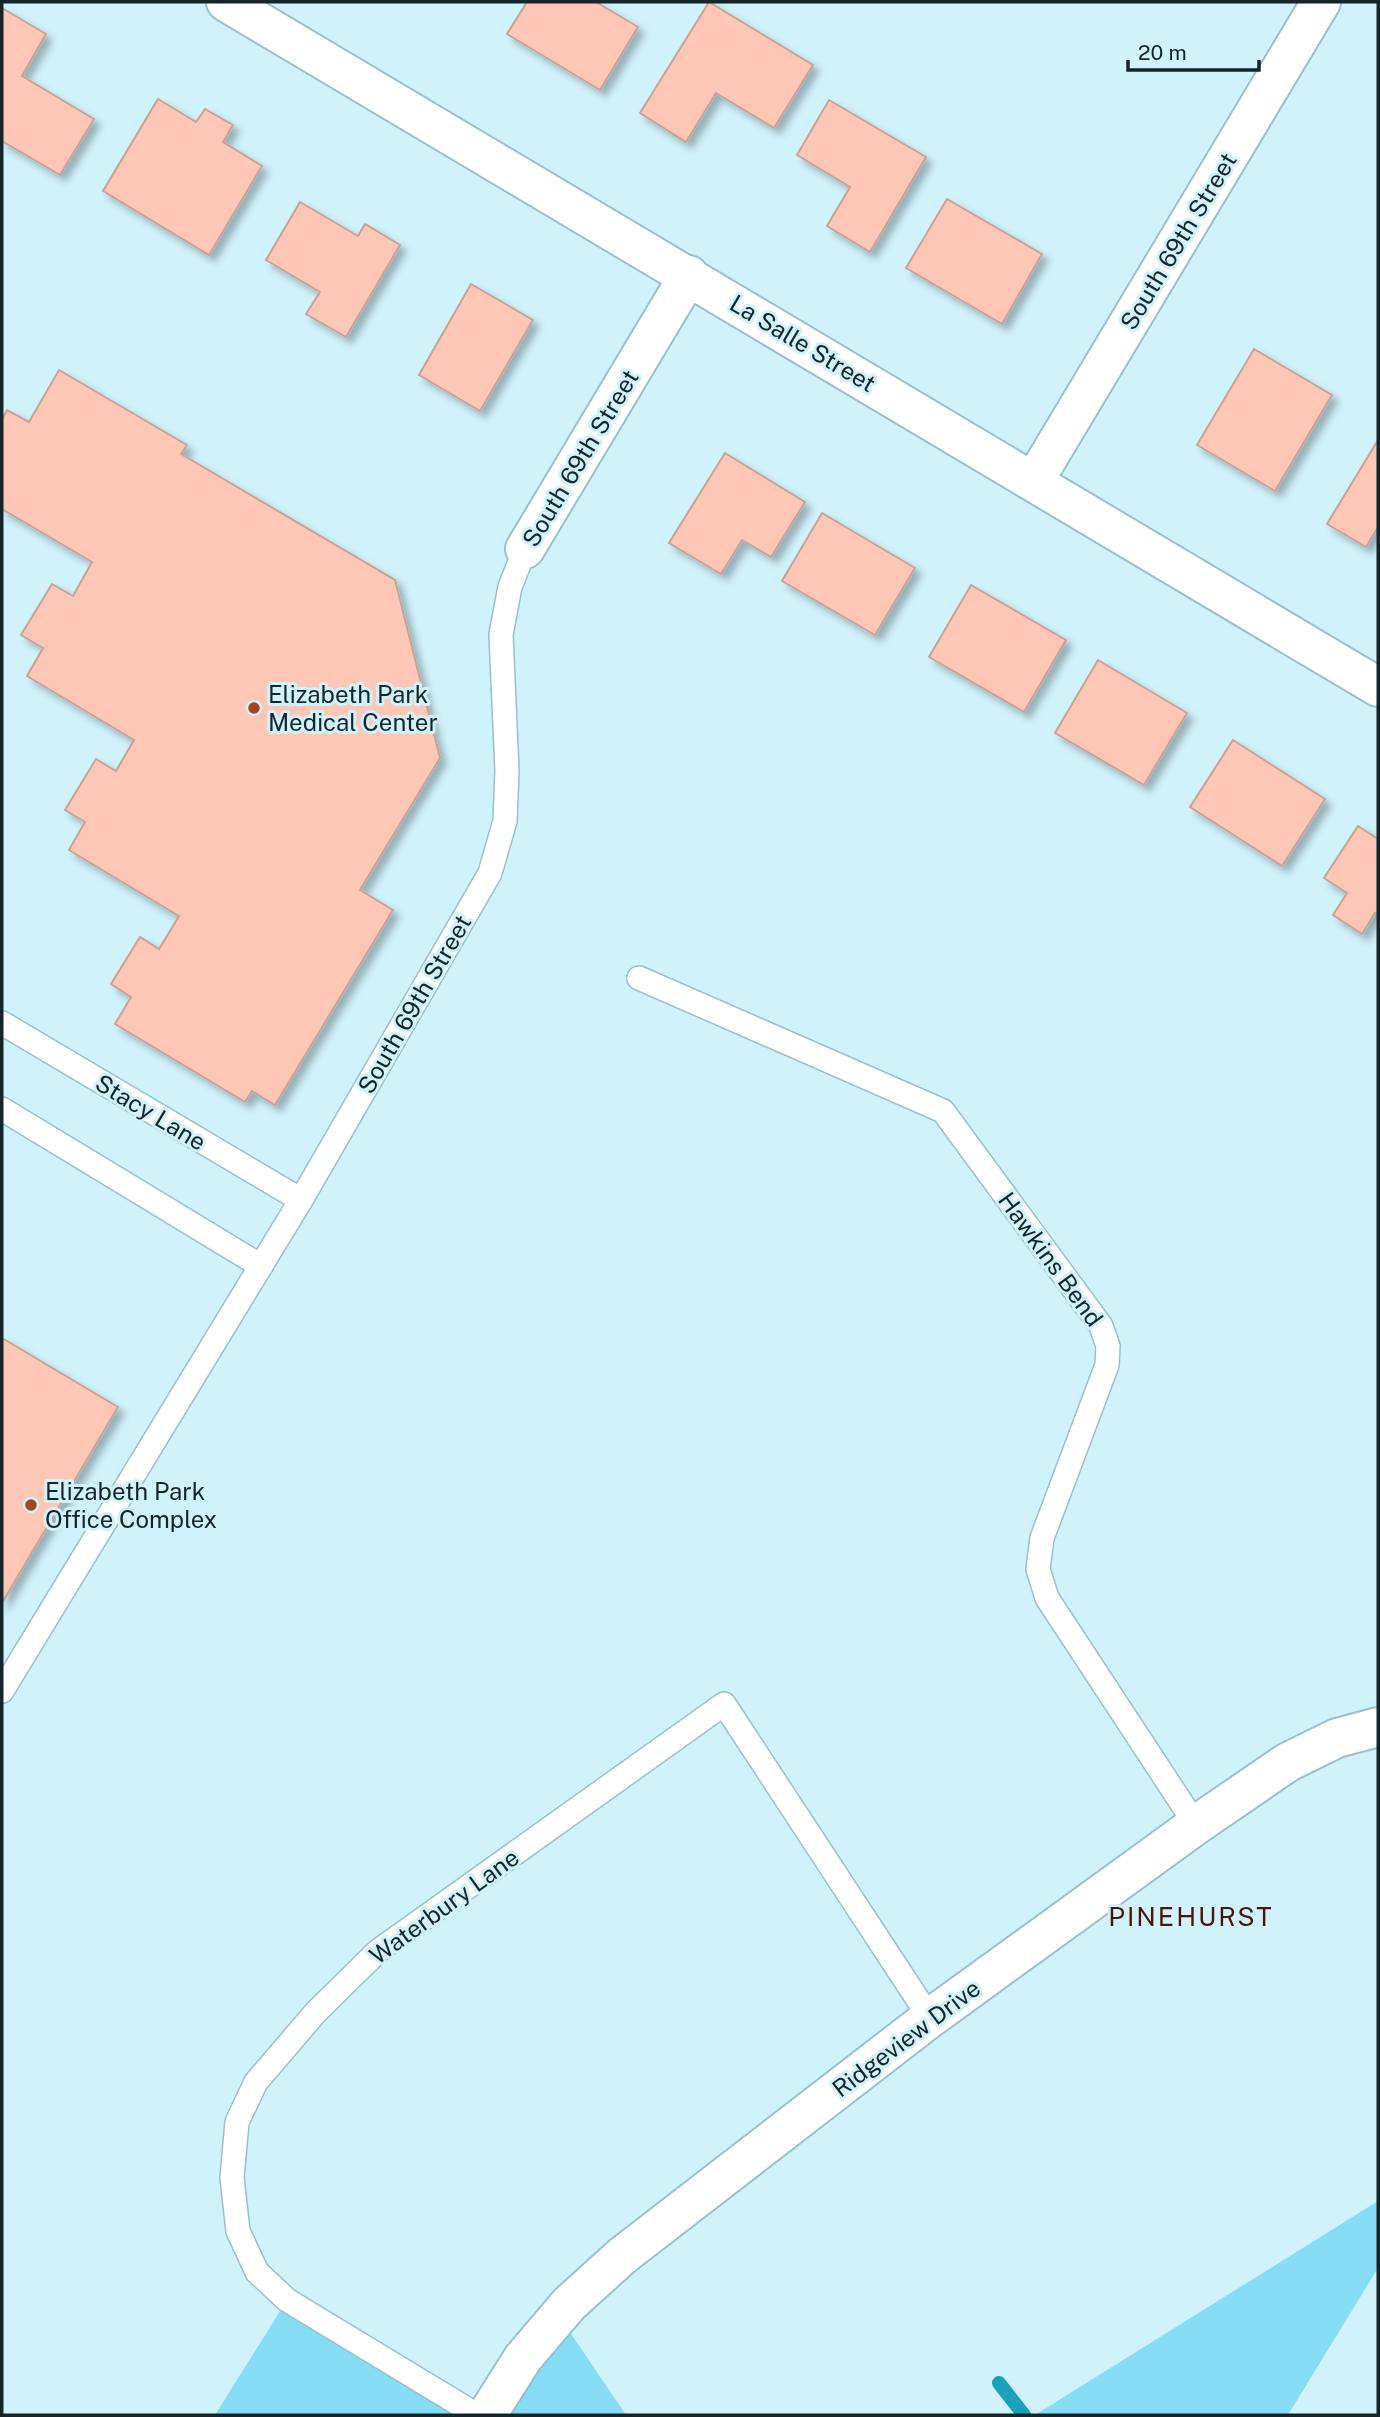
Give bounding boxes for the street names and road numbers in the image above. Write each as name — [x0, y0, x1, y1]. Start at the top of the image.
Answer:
street label: South 69th Street — [1114, 147, 1242, 335]
street label: La Salle Street — [725, 289, 881, 397]
street label: South 69th Street — [516, 364, 644, 552]
street label: South 69th Street — [352, 910, 476, 1098]
street label: Stacy Lane — [91, 1068, 211, 1156]
street label: Hawkins Bend — [993, 1186, 1109, 1332]
street label: Waterbury Lane — [364, 1843, 524, 1969]
street label: Ridgeview Drive — [827, 1973, 985, 2103]

